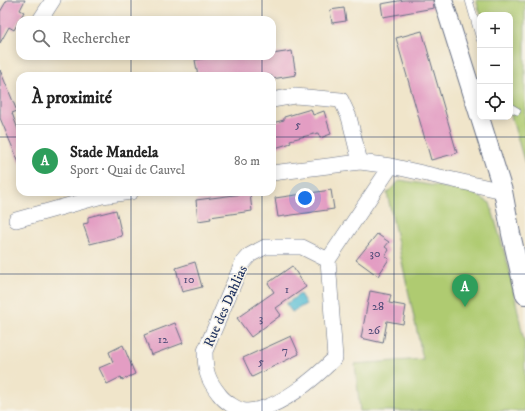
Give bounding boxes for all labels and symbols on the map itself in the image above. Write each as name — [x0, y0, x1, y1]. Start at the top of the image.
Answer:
house number: 5 — [295, 117, 301, 132]
your location — [295, 188, 315, 208]
house number: 30 — [370, 246, 380, 261]
street label: Rue des Dahlias — [200, 262, 252, 350]
house number: 10 — [184, 272, 194, 287]
pin: A — [452, 274, 478, 307]
house number: 1 — [285, 282, 289, 297]
house number: 28 — [372, 299, 384, 314]
house number: 3 — [259, 311, 263, 326]
house number: 26 — [368, 323, 381, 338]
house number: 12 — [158, 332, 168, 347]
house number: 7 — [282, 343, 288, 358]
house number: 5 — [258, 354, 264, 369]

